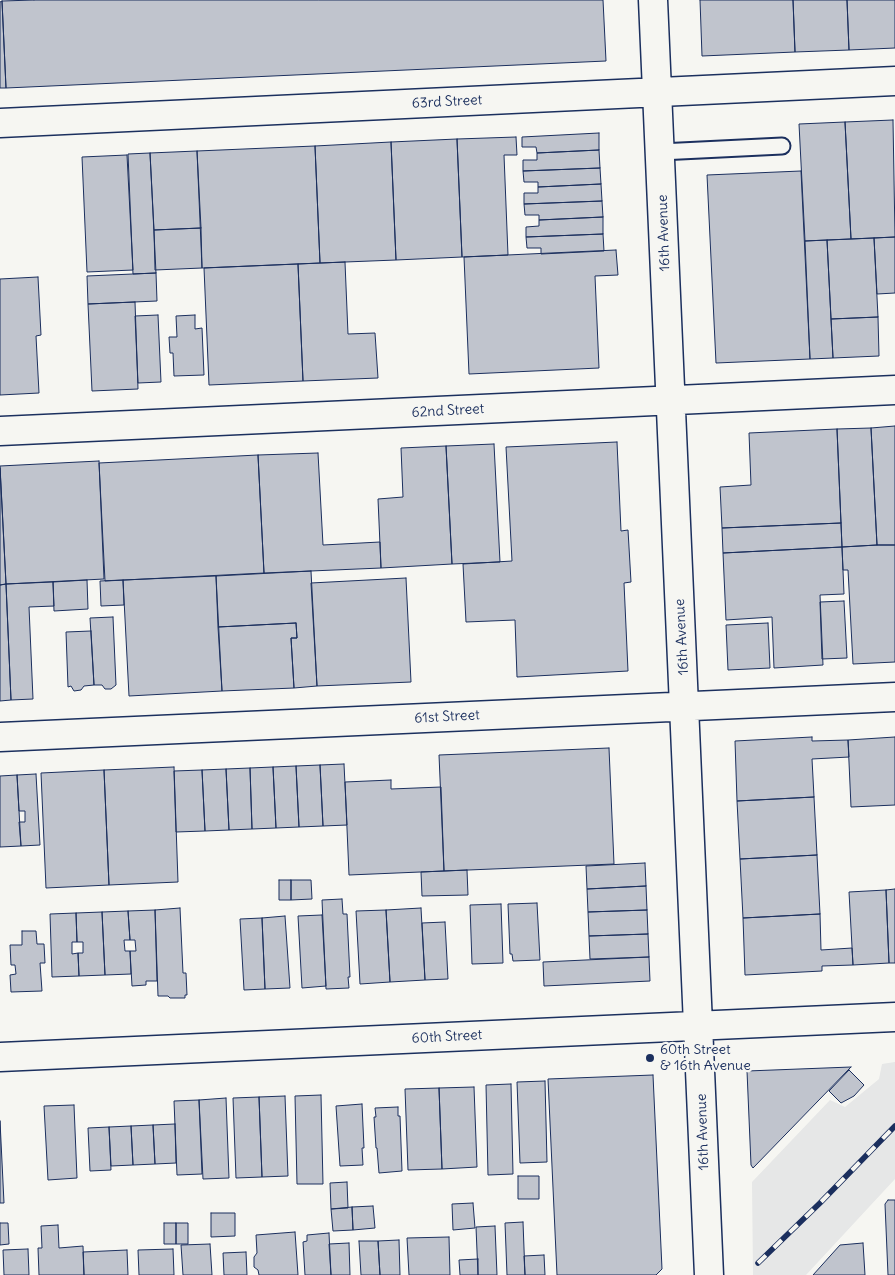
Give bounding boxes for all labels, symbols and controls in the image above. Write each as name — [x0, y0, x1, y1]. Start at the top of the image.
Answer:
street label: 63rd Street — [411, 92, 483, 112]
street label: 16th Avenue — [654, 194, 674, 272]
street label: 62nd Street — [411, 401, 485, 421]
street label: 16th Avenue — [672, 598, 692, 676]
street label: 61st Street — [414, 707, 480, 727]
street label: 60th Street — [411, 1027, 483, 1047]
place label: 60th Street & 16th Avenue — [660, 1042, 751, 1074]
marker: 60th Street & 16th Avenue — [644, 1052, 656, 1064]
street label: 16th Avenue — [693, 1093, 713, 1171]

